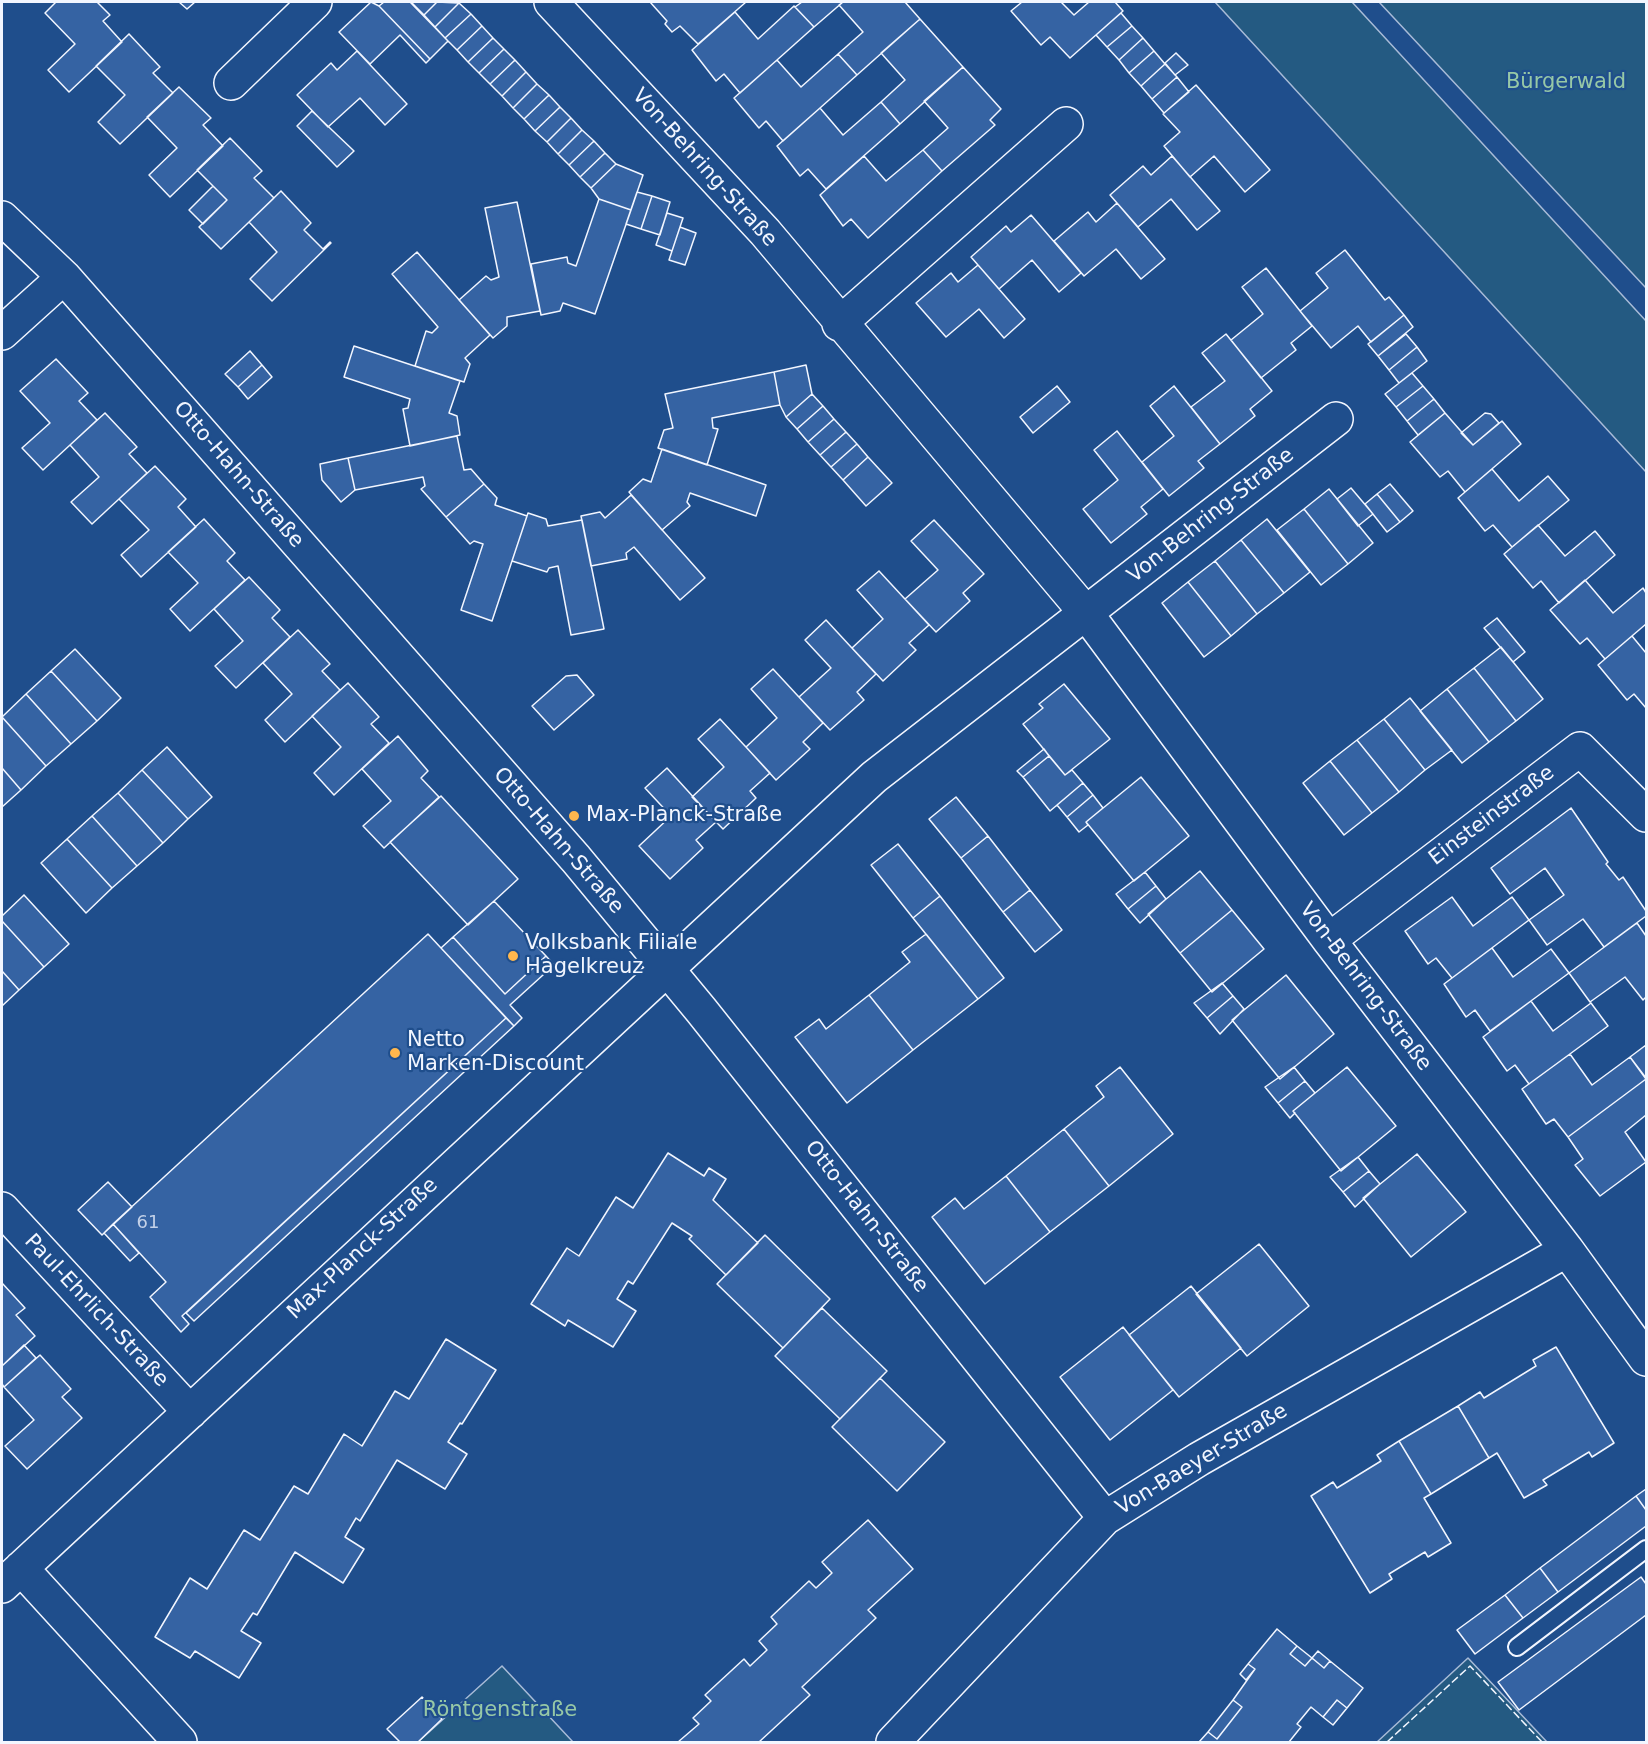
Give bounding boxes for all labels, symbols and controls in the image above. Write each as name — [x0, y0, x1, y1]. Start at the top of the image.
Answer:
park label: Bürgerwald — [1506, 70, 1626, 96]
street label: Von-Behring-Straße — [626, 84, 782, 252]
street label: Otto-Hahn-Straße — [168, 397, 308, 553]
street label: Von-Behring-Straße — [1123, 443, 1299, 589]
street label: Einsteinstraße — [1424, 761, 1560, 871]
street label: Otto-Hahn-Straße — [488, 763, 628, 919]
place label: Max-Planck-Straße — [586, 803, 782, 829]
marker: Max-Planck-Straße — [567, 809, 581, 823]
street label: Von-Behring-Straße — [1293, 898, 1437, 1076]
place label: Volksbank Filiale Hagelkreuz — [525, 931, 698, 981]
marker: Volksbank Filiale Hagelkreuz — [506, 949, 520, 963]
place label: Netto Marken-Discount — [407, 1028, 584, 1078]
marker: Netto Marken-Discount — [388, 1046, 402, 1060]
street label: Otto-Hahn-Straße — [799, 1136, 933, 1298]
street label: Max-Planck-Straße — [283, 1173, 443, 1325]
house number: 61 — [137, 1212, 159, 1234]
street label: Paul-Ehrlich-Straße — [19, 1229, 173, 1393]
street label: Von-Baeyer-Straße — [1112, 1399, 1292, 1521]
park label: Röntgenstraße — [423, 1698, 577, 1724]

